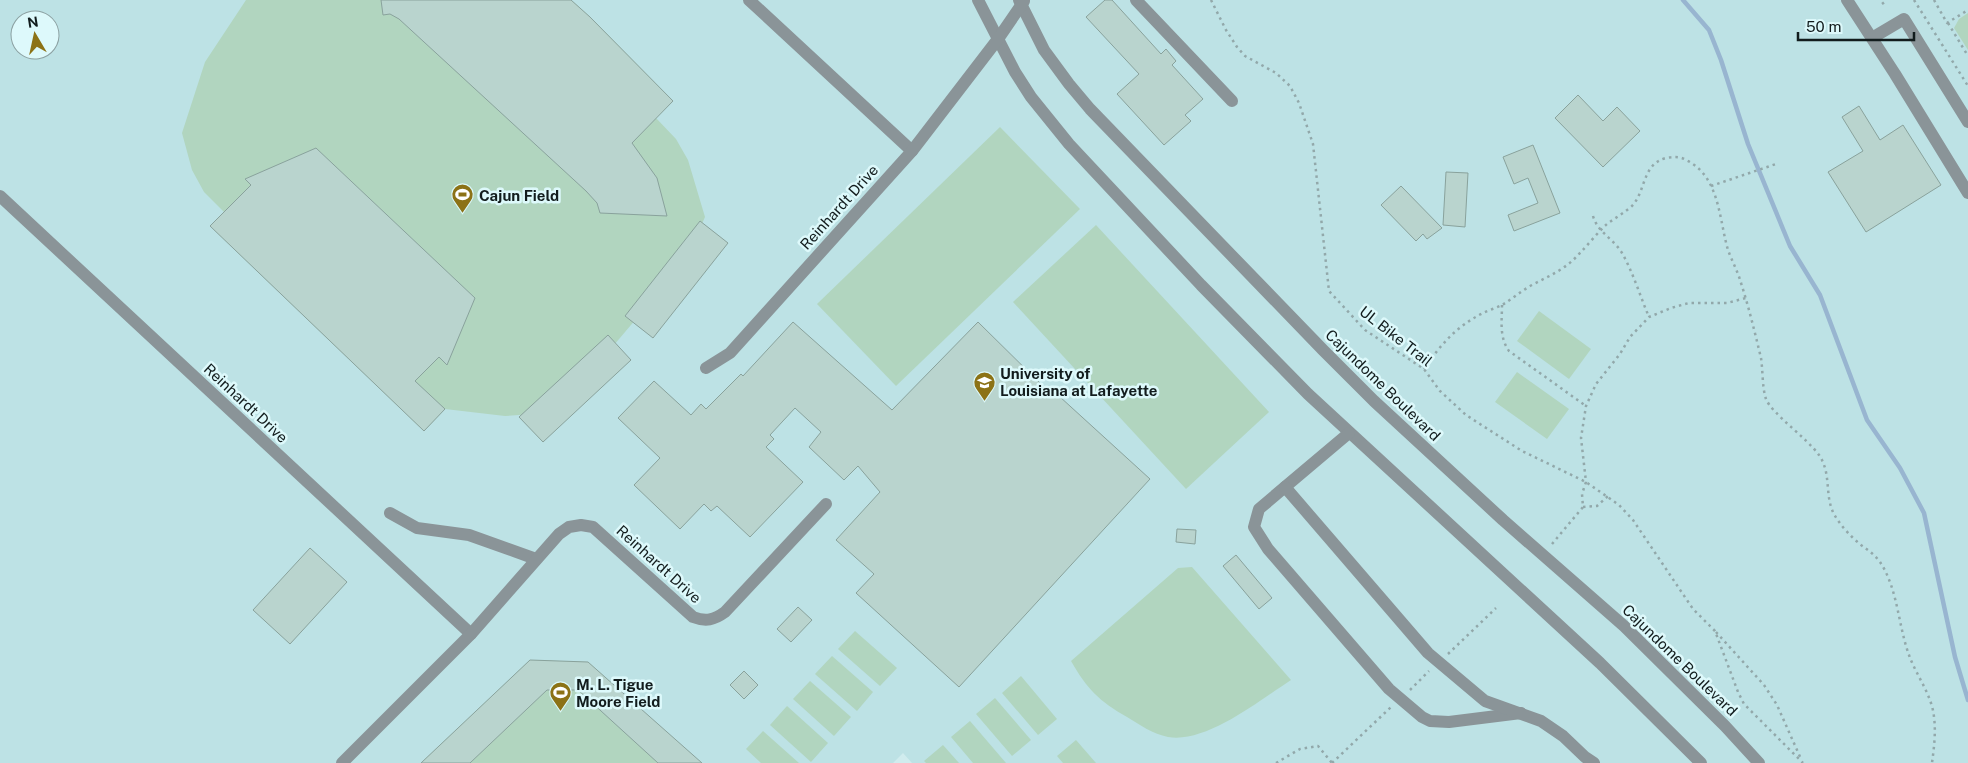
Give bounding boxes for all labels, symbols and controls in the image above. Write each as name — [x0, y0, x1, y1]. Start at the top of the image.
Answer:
north arrow — [10, 10, 60, 60]
scale bar — [1798, 10, 1914, 42]
text: N — [26, 13, 40, 31]
text: 50 m — [1806, 18, 1841, 35]
street label: Reinhardt Drive — [797, 161, 881, 253]
sports icon: Cajun Field — [451, 183, 475, 214]
place label: Cajun Field — [479, 187, 559, 204]
street label: UL Bike Trail — [1356, 302, 1436, 370]
street label: Cajundome Boulevard — [1322, 326, 1444, 444]
street label: Reinhardt Drive — [201, 360, 291, 446]
place label: University of Louisiana at Lafayette — [1000, 365, 1157, 399]
school or university icon: University of Louisiana at Lafayette — [972, 370, 996, 401]
street label: Reinhardt Drive — [613, 522, 705, 606]
street label: Cajundome Boulevard — [1619, 601, 1741, 719]
place label: M. L. Tigue Moore Field — [576, 676, 660, 710]
sports icon: M. L. Tigue Moore Field — [548, 681, 572, 712]

